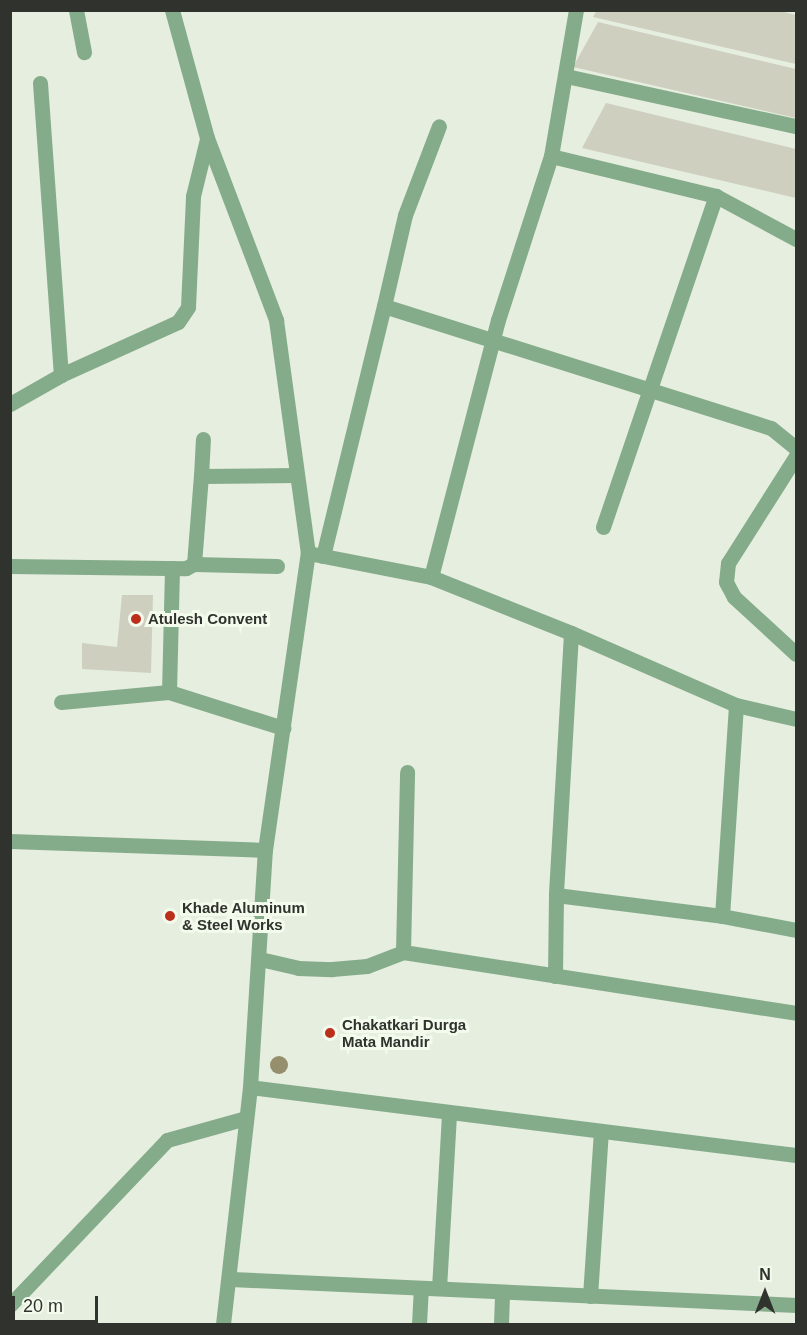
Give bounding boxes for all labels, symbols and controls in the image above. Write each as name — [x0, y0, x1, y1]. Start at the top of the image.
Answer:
place label: Atulesh Convent — [148, 610, 267, 628]
marker: Atulesh Convent — [129, 612, 143, 626]
place label: Khade Aluminum & Steel Works — [182, 898, 305, 933]
marker: Khade Aluminum & Steel Works — [163, 909, 177, 923]
place label: Chakatkari Durga Mata Mandir — [342, 1015, 466, 1050]
marker: Chakatkari Durga Mata Mandir — [323, 1026, 337, 1040]
north arrow — [735, 1263, 795, 1323]
text: N — [759, 1266, 771, 1283]
scale bar — [15, 1284, 100, 1322]
text: 20 m — [23, 1296, 63, 1316]

